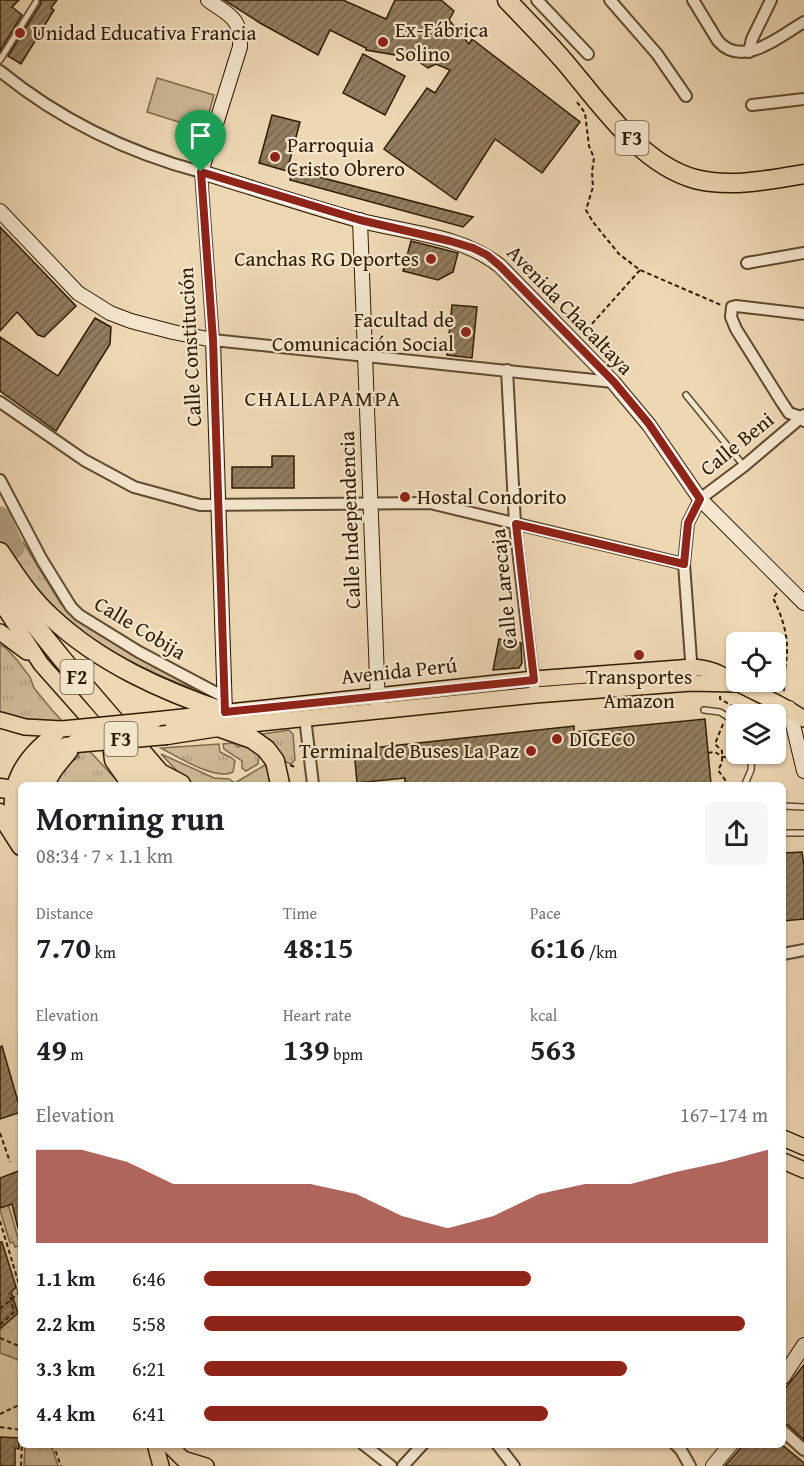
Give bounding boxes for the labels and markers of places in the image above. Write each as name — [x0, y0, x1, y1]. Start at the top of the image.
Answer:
place label: Ex-Fábrica Solino — [395, 14, 488, 69]
place label: Unidad Educativa Francia — [32, 17, 256, 48]
marker: Unidad Educativa Francia — [13, 26, 27, 40]
marker: Ex-Fábrica Solino — [376, 35, 390, 49]
pin — [175, 110, 226, 172]
place label: Parroquia Cristo Obrero — [287, 129, 405, 184]
marker: Parroquia Cristo Obrero — [268, 150, 282, 164]
place label: Canchas RG Deportes — [234, 243, 419, 274]
marker: Canchas RG Deportes — [424, 252, 438, 266]
place label: Facultad de Comunicación Social — [272, 304, 454, 359]
marker: Facultad de Comunicación Social — [459, 325, 473, 339]
place label: Hostal Condorito — [417, 481, 566, 512]
marker: Hostal Condorito — [398, 490, 412, 504]
marker: Transportes Amazon — [632, 648, 646, 662]
place label: Transportes Amazon — [586, 661, 692, 716]
place label: DIGECO — [569, 723, 635, 754]
marker: DIGECO — [550, 732, 564, 746]
place label: Terminal de Buses La Paz — [299, 735, 519, 766]
marker: Terminal de Buses La Paz — [524, 744, 538, 758]

